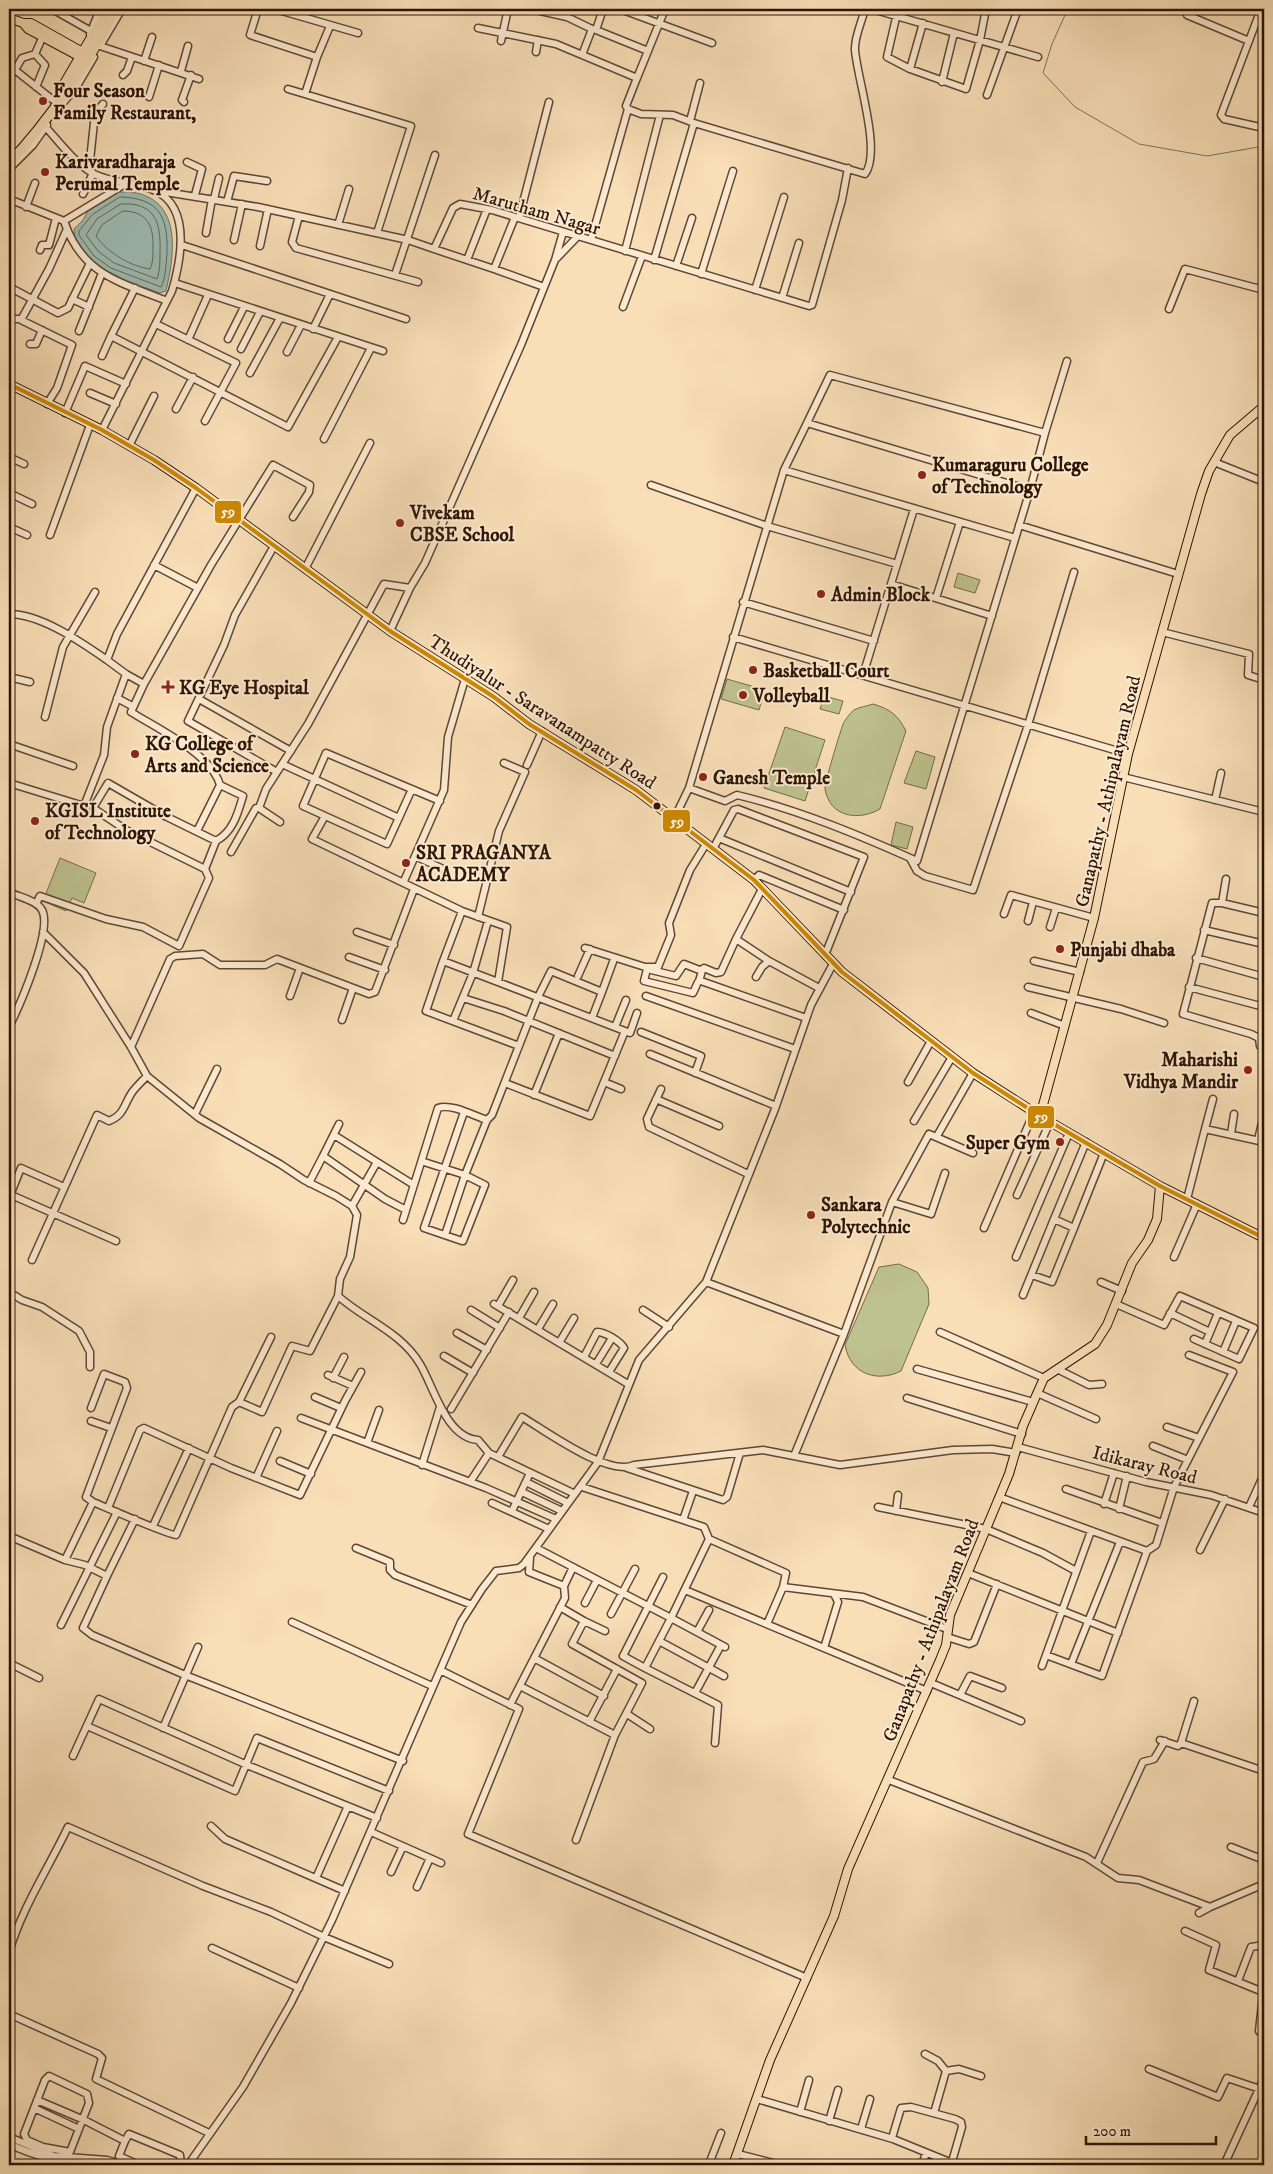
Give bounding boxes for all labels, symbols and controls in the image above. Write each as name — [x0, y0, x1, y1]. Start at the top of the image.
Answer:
place label: Four Season Family Restaurant, — [53, 80, 196, 125]
marker: Four Season Family Restaurant, — [37, 95, 49, 107]
place label: Karivaradharaja Perumal Temple — [55, 151, 180, 196]
marker: Karivaradharaja Perumal Temple — [39, 166, 51, 178]
street label: Marutham Nagar — [470, 182, 603, 241]
place label: Kumaraguru College of Technology — [932, 454, 1089, 499]
marker: Kumaraguru College of Technology — [916, 469, 928, 481]
line badge: 59 — [214, 500, 242, 524]
place label: Vivekam CBSE School — [409, 502, 515, 547]
text: 59 — [220, 503, 235, 521]
marker: Vivekam CBSE School — [394, 517, 406, 529]
place label: Admin Block — [830, 584, 931, 607]
marker: Admin Block — [815, 588, 827, 600]
street label: Thudiyalur - Saravanampatty Road — [424, 630, 661, 795]
place label: Basketball Court — [763, 660, 890, 683]
marker: Basketball Court — [747, 664, 759, 676]
street label: Ganapathy - Athipalayam Road — [1071, 673, 1146, 909]
place label: KG Eye Hospital — [179, 677, 309, 700]
marker: KG Eye Hospital — [161, 680, 175, 694]
place label: Volleyball — [752, 685, 830, 708]
marker: Volleyball — [737, 689, 749, 701]
place label: KG College of Arts and Science — [144, 733, 269, 778]
marker: KG College of Arts and Science — [129, 748, 141, 760]
place label: Ganesh Temple — [713, 767, 830, 790]
marker: Ganesh Temple — [697, 771, 709, 783]
place label: KGISL Institute of Technology — [45, 800, 171, 845]
unlabelled marker — [652, 801, 662, 811]
line badge: 59 — [662, 809, 691, 833]
text: 59 — [669, 813, 684, 831]
marker: KGISL Institute of Technology — [29, 815, 41, 827]
place label: SRI PRAGANYA ACADEMY — [415, 842, 552, 887]
marker: SRI PRAGANYA ACADEMY — [400, 857, 412, 869]
place label: Punjabi dhaba — [1070, 939, 1176, 963]
marker: Punjabi dhaba — [1054, 943, 1066, 955]
place label: Maharishi Vidhya Mandir — [1123, 1049, 1239, 1094]
marker: Maharishi Vidhya Mandir — [1242, 1064, 1254, 1076]
line badge: 59 — [1027, 1105, 1055, 1129]
text: 59 — [1033, 1108, 1048, 1126]
place label: Super Gym — [966, 1132, 1051, 1155]
marker: Super Gym — [1054, 1136, 1066, 1148]
place label: Sankara Polytechnic — [821, 1194, 910, 1239]
marker: Sankara Polytechnic — [805, 1209, 817, 1221]
street label: Idikaray Road — [1090, 1441, 1200, 1490]
street label: Ganapathy - Athipalayam Road — [878, 1515, 985, 1745]
scale bar — [1086, 2114, 1216, 2146]
text: 200 m — [1093, 2122, 1131, 2141]

